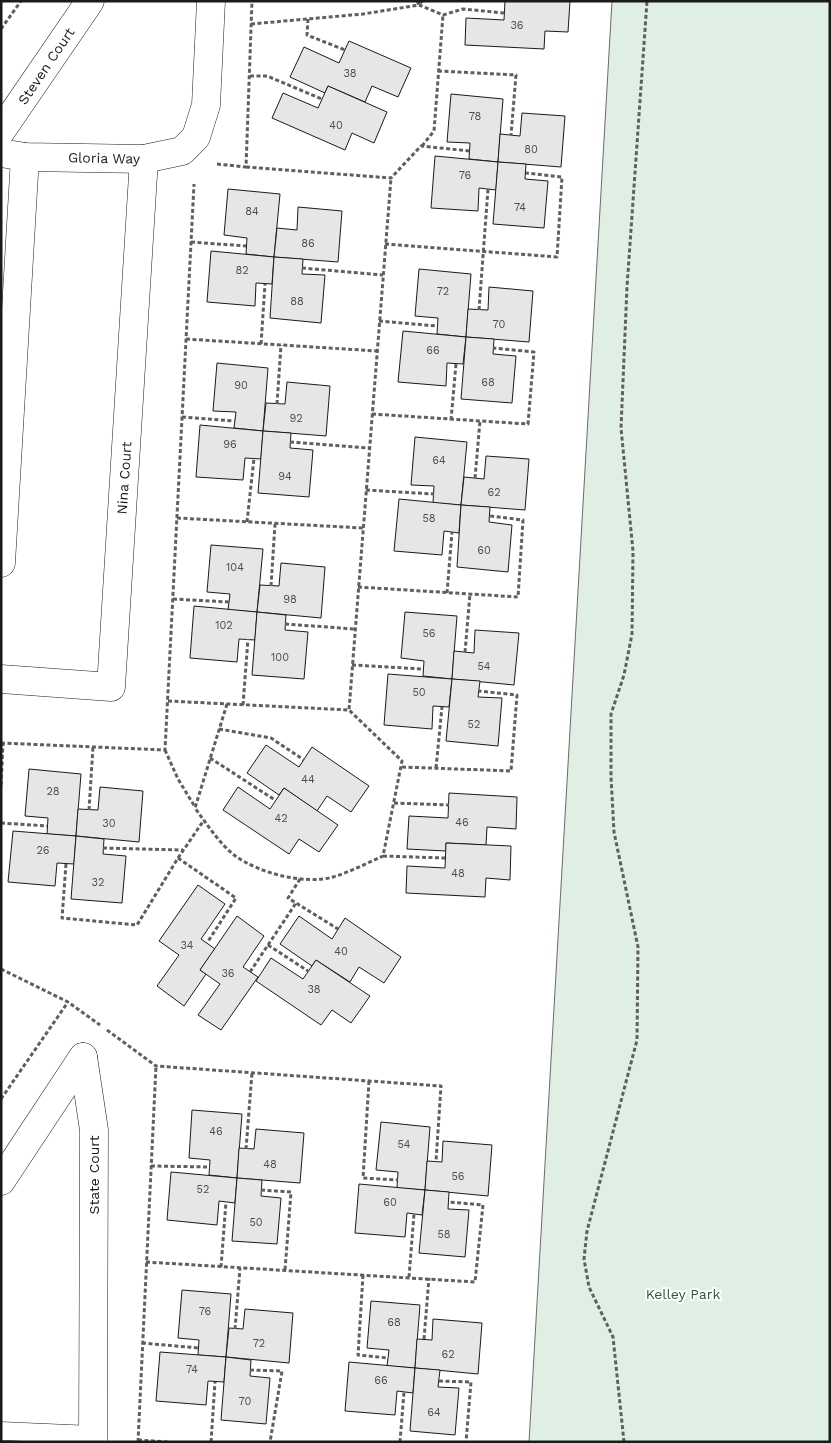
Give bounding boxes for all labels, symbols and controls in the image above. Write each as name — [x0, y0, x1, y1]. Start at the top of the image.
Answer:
house number: 36 — [510, 19, 524, 32]
street label: Steven Court — [14, 24, 78, 108]
house number: 38 — [343, 67, 357, 80]
house number: 78 — [469, 110, 482, 123]
house number: 40 — [329, 119, 343, 132]
house number: 80 — [524, 143, 538, 156]
street label: Gloria Way — [68, 149, 141, 167]
house number: 76 — [459, 169, 472, 182]
house number: 74 — [514, 201, 526, 214]
house number: 84 — [245, 205, 259, 218]
house number: 86 — [301, 237, 315, 250]
house number: 82 — [235, 264, 249, 277]
house number: 72 — [437, 285, 449, 298]
house number: 88 — [290, 295, 304, 308]
house number: 70 — [493, 318, 506, 331]
house number: 66 — [426, 344, 440, 357]
house number: 68 — [481, 376, 495, 389]
house number: 90 — [234, 379, 248, 392]
house number: 92 — [289, 412, 303, 425]
house number: 96 — [223, 438, 237, 451]
street label: Nina Court — [113, 441, 135, 515]
house number: 64 — [432, 454, 446, 467]
house number: 94 — [278, 470, 292, 483]
house number: 62 — [487, 486, 501, 499]
house number: 58 — [422, 512, 436, 525]
house number: 60 — [477, 544, 491, 557]
house number: 104 — [226, 561, 244, 574]
house number: 98 — [283, 593, 297, 606]
house number: 102 — [215, 619, 233, 632]
house number: 56 — [422, 627, 436, 640]
house number: 100 — [271, 651, 289, 664]
house number: 54 — [477, 660, 491, 673]
house number: 50 — [412, 686, 426, 699]
house number: 52 — [468, 718, 480, 731]
house number: 44 — [301, 773, 315, 786]
house number: 28 — [46, 785, 60, 798]
house number: 42 — [274, 812, 288, 825]
house number: 46 — [455, 816, 469, 829]
house number: 30 — [102, 817, 116, 830]
house number: 26 — [36, 844, 50, 857]
house number: 48 — [451, 867, 465, 880]
house number: 32 — [92, 876, 104, 889]
house number: 34 — [180, 939, 194, 952]
house number: 40 — [334, 945, 348, 958]
house number: 36 — [221, 967, 235, 980]
house number: 38 — [307, 983, 321, 996]
house number: 46 — [209, 1125, 223, 1138]
street label: State Court — [86, 1135, 102, 1215]
house number: 54 — [397, 1138, 411, 1151]
house number: 48 — [263, 1158, 277, 1171]
house number: 56 — [451, 1170, 465, 1183]
house number: 52 — [197, 1183, 209, 1196]
house number: 60 — [383, 1196, 397, 1209]
house number: 50 — [249, 1216, 263, 1229]
house number: 58 — [437, 1228, 451, 1241]
park label: Kelley Park — [646, 1286, 720, 1302]
house number: 76 — [199, 1305, 212, 1318]
house number: 68 — [387, 1316, 401, 1329]
house number: 72 — [253, 1337, 265, 1350]
house number: 62 — [441, 1348, 455, 1361]
house number: 74 — [186, 1363, 198, 1376]
house number: 66 — [374, 1374, 388, 1387]
house number: 70 — [239, 1395, 252, 1408]
house number: 64 — [427, 1406, 441, 1419]

